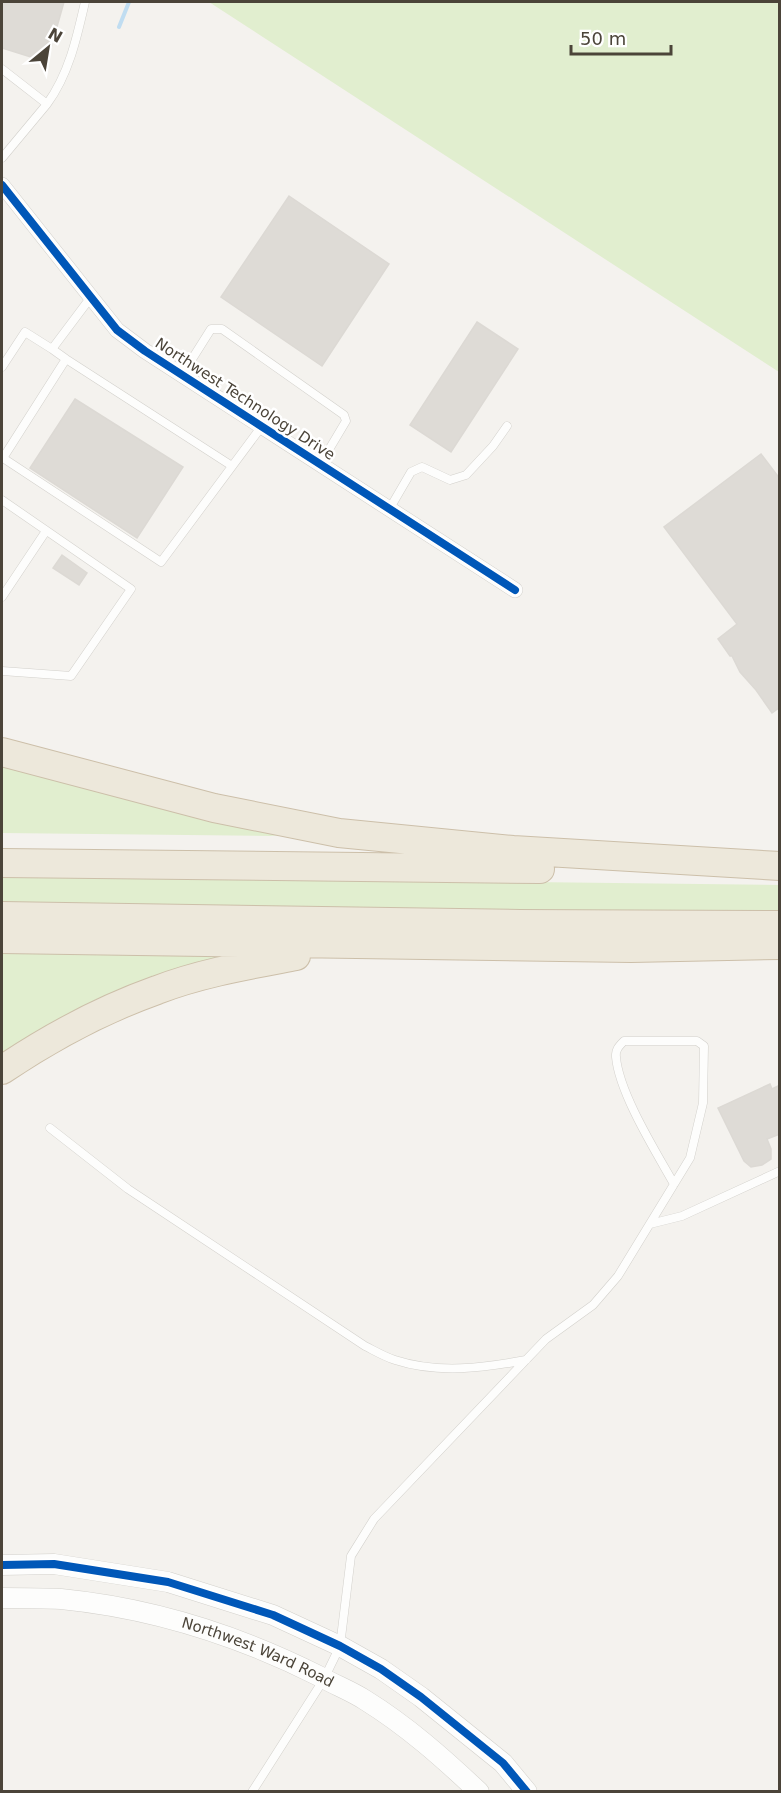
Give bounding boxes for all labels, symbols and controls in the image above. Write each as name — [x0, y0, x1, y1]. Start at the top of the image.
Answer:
north arrow — [18, 18, 78, 78]
scale bar — [571, 18, 672, 56]
text: N — [45, 24, 66, 47]
text: 50 m — [580, 28, 626, 49]
street label: Northwest Technology Drive — [152, 334, 338, 464]
street label: Northwest Ward Road — [180, 1614, 337, 1691]

